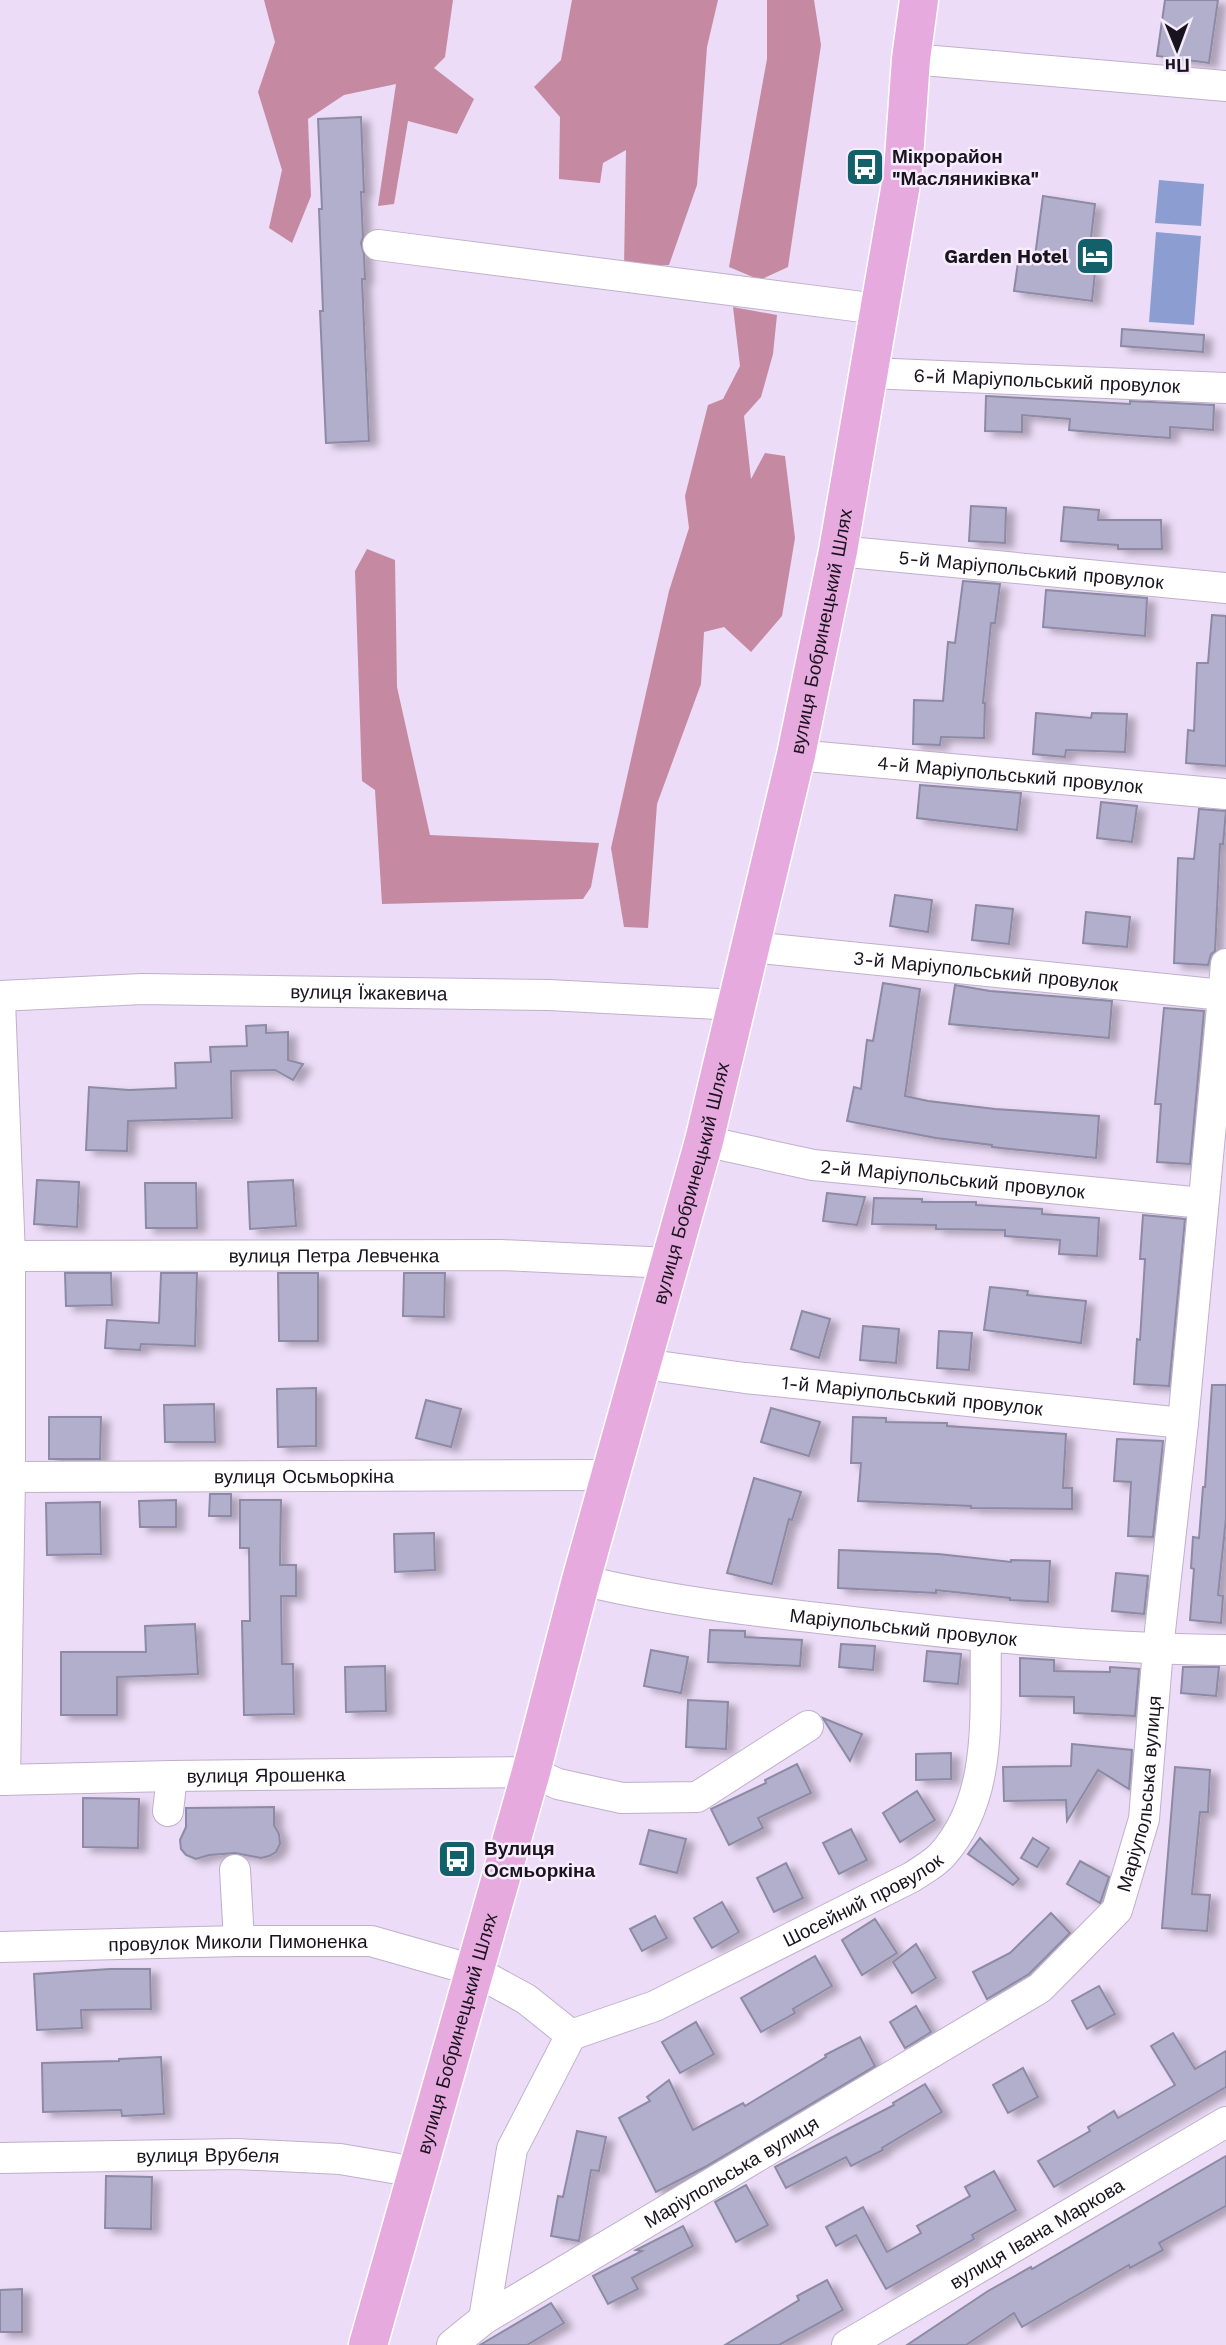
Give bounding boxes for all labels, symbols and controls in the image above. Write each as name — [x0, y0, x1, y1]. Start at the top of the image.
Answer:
north arrow — [1142, 14, 1212, 84]
text: Пн — [1165, 54, 1190, 77]
place label: Мікрорайон "Масляниківка" — [892, 145, 1039, 190]
bus stop icon: Мікрорайон "Масляниківка" — [844, 146, 886, 188]
hotel icon: Garden Hotel — [1074, 235, 1116, 277]
place label: Garden Hotel — [944, 245, 1069, 268]
street label: 6-й Маріупольський провулок — [913, 364, 1181, 398]
street label: вулиця Бобринецький Шлях — [786, 507, 857, 756]
street label: 5-й Маріупольський провулок — [898, 546, 1165, 594]
street label: 4-й Маріупольський провулок — [876, 751, 1145, 798]
street label: 3-й Маріупольський провулок — [852, 946, 1120, 996]
street label: вулиця Їжакевича — [290, 980, 448, 1006]
street label: вулиця Бобринецький Шлях — [648, 1059, 735, 1307]
street label: 2-й Маріупольський провулок — [819, 1155, 1087, 1204]
street label: вулиця Петра Левченка — [229, 1244, 440, 1268]
street label: 1-й Маріупольський провулок — [780, 1371, 1045, 1421]
street label: вулиця Осьмьоркіна — [214, 1465, 395, 1488]
street label: Маріупольський провулок — [788, 1604, 1019, 1651]
street label: Маріупольська вулиця — [1112, 1695, 1166, 1895]
street label: вулиця Ярошенка — [186, 1763, 346, 1788]
place label: Вулиця Осмьоркіна — [484, 1837, 596, 1882]
bus stop icon: Вулиця Осмьоркіна — [436, 1838, 478, 1880]
street label: Шосейний провулок — [779, 1848, 948, 1952]
street label: вулиця Бобринецький Шлях — [412, 1910, 502, 2157]
street label: провулок Миколи Пимоненка — [108, 1930, 368, 1956]
street label: Маріупольська вулиця — [640, 2111, 823, 2233]
street label: вулиця Врубеля — [136, 2143, 280, 2168]
street label: вулиця Івана Маркова — [946, 2173, 1129, 2294]

